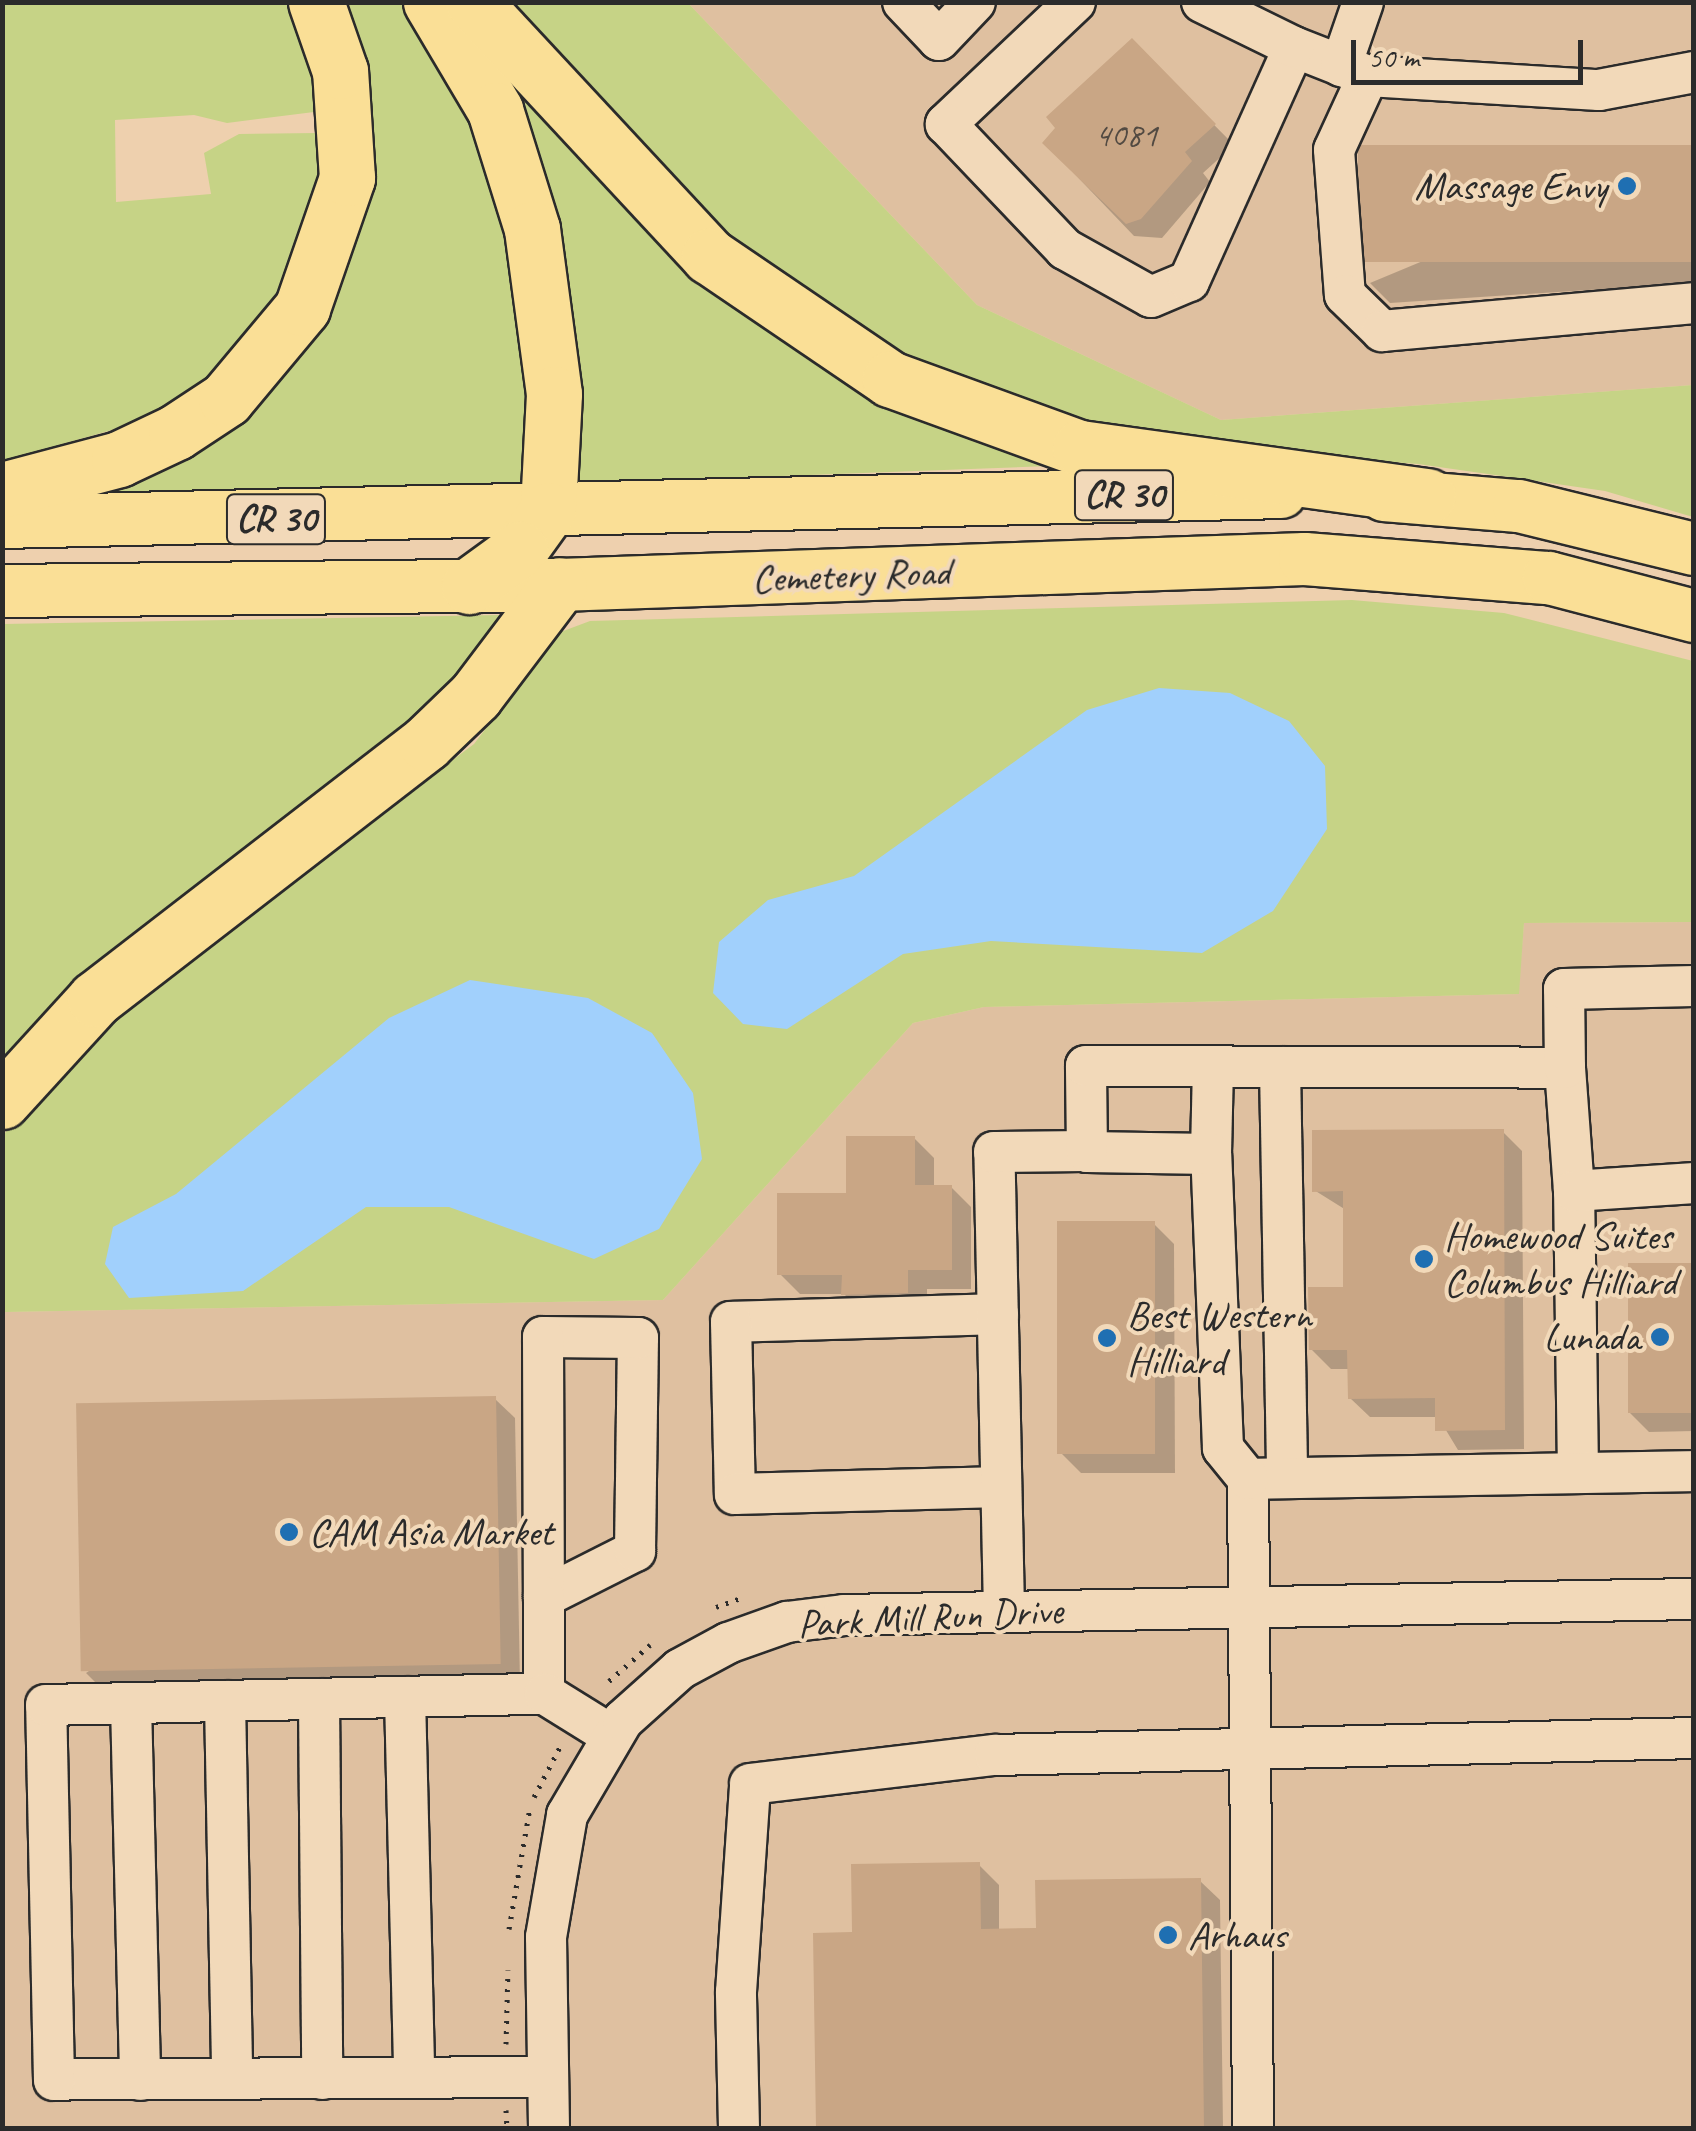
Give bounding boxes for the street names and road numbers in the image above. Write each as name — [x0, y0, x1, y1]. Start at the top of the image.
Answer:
road number: CR 30 — [1072, 462, 1176, 528]
road number: CR 30 — [224, 486, 328, 552]
street label: Cemetery Road — [751, 548, 951, 602]
street label: Park Mill Run Drive — [795, 1586, 1065, 1648]

